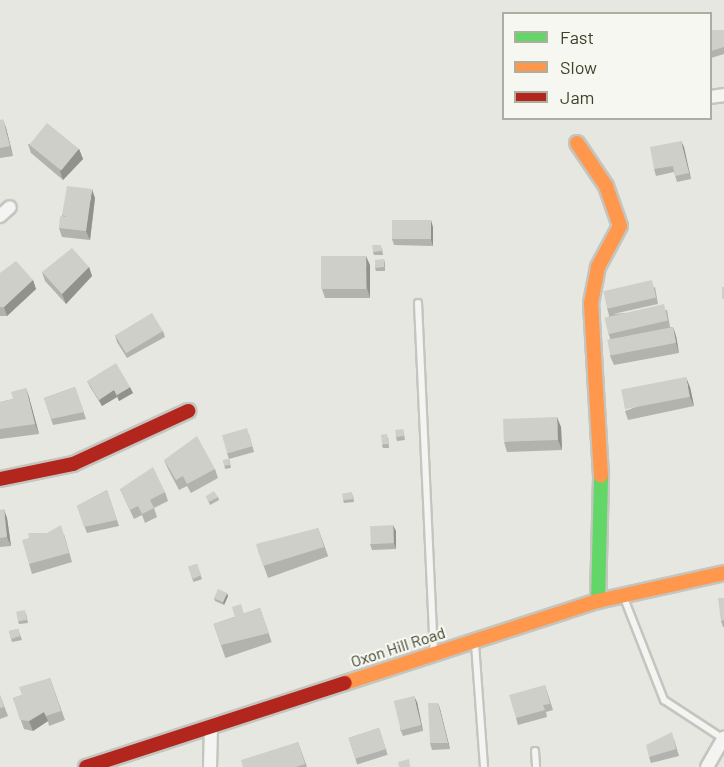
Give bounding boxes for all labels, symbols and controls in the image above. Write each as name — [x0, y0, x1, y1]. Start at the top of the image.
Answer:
legend — [502, 12, 712, 120]
text: Fast — [560, 26, 594, 48]
text: Slow — [560, 56, 597, 78]
text: Jam — [560, 86, 594, 108]
street label: Oxon Hill Road — [348, 623, 448, 671]

